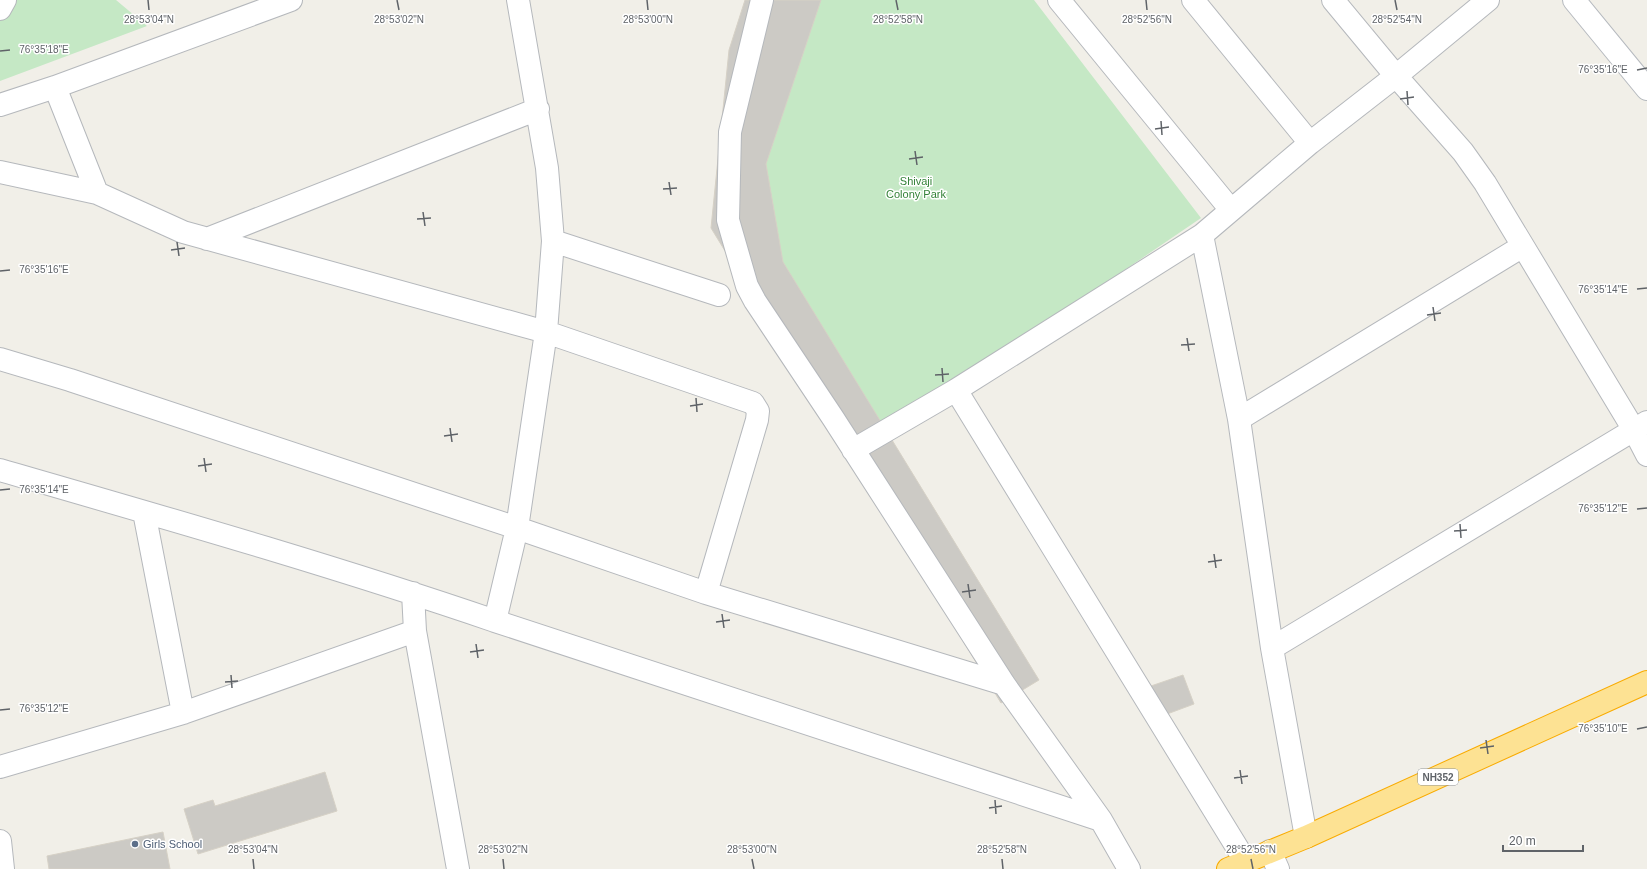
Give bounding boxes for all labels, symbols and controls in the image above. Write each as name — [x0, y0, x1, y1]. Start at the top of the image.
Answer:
text: 28°53'04"N — [124, 14, 174, 25]
text: 28°53'02"N — [374, 14, 424, 25]
text: 28°53'00"N — [623, 14, 673, 25]
text: 28°52'58"N — [873, 14, 923, 25]
text: 28°52'56"N — [1122, 14, 1172, 25]
text: 28°52'54"N — [1372, 14, 1422, 25]
text: 76°35'18"E — [19, 44, 69, 55]
text: 76°35'16"E — [1578, 64, 1628, 75]
park label: Shivaji Colony Park — [886, 175, 946, 200]
text: 76°35'16"E — [19, 264, 69, 275]
text: 76°35'14"E — [1578, 284, 1628, 295]
text: 76°35'14"E — [19, 484, 69, 495]
text: 76°35'12"E — [1578, 503, 1628, 514]
text: 76°35'12"E — [19, 703, 69, 714]
text: 76°35'10"E — [1578, 723, 1628, 734]
road number: NH352 — [1418, 769, 1458, 785]
scale bar — [1503, 827, 1583, 853]
text: 20 m — [1509, 834, 1536, 848]
place label: Girls School — [143, 838, 202, 850]
marker: Girls School — [130, 839, 140, 849]
text: 28°53'04"N — [228, 844, 278, 855]
text: 28°53'02"N — [478, 844, 528, 855]
text: 28°53'00"N — [727, 844, 777, 855]
text: 28°52'58"N — [977, 844, 1027, 855]
text: 28°52'56"N — [1226, 844, 1276, 855]

